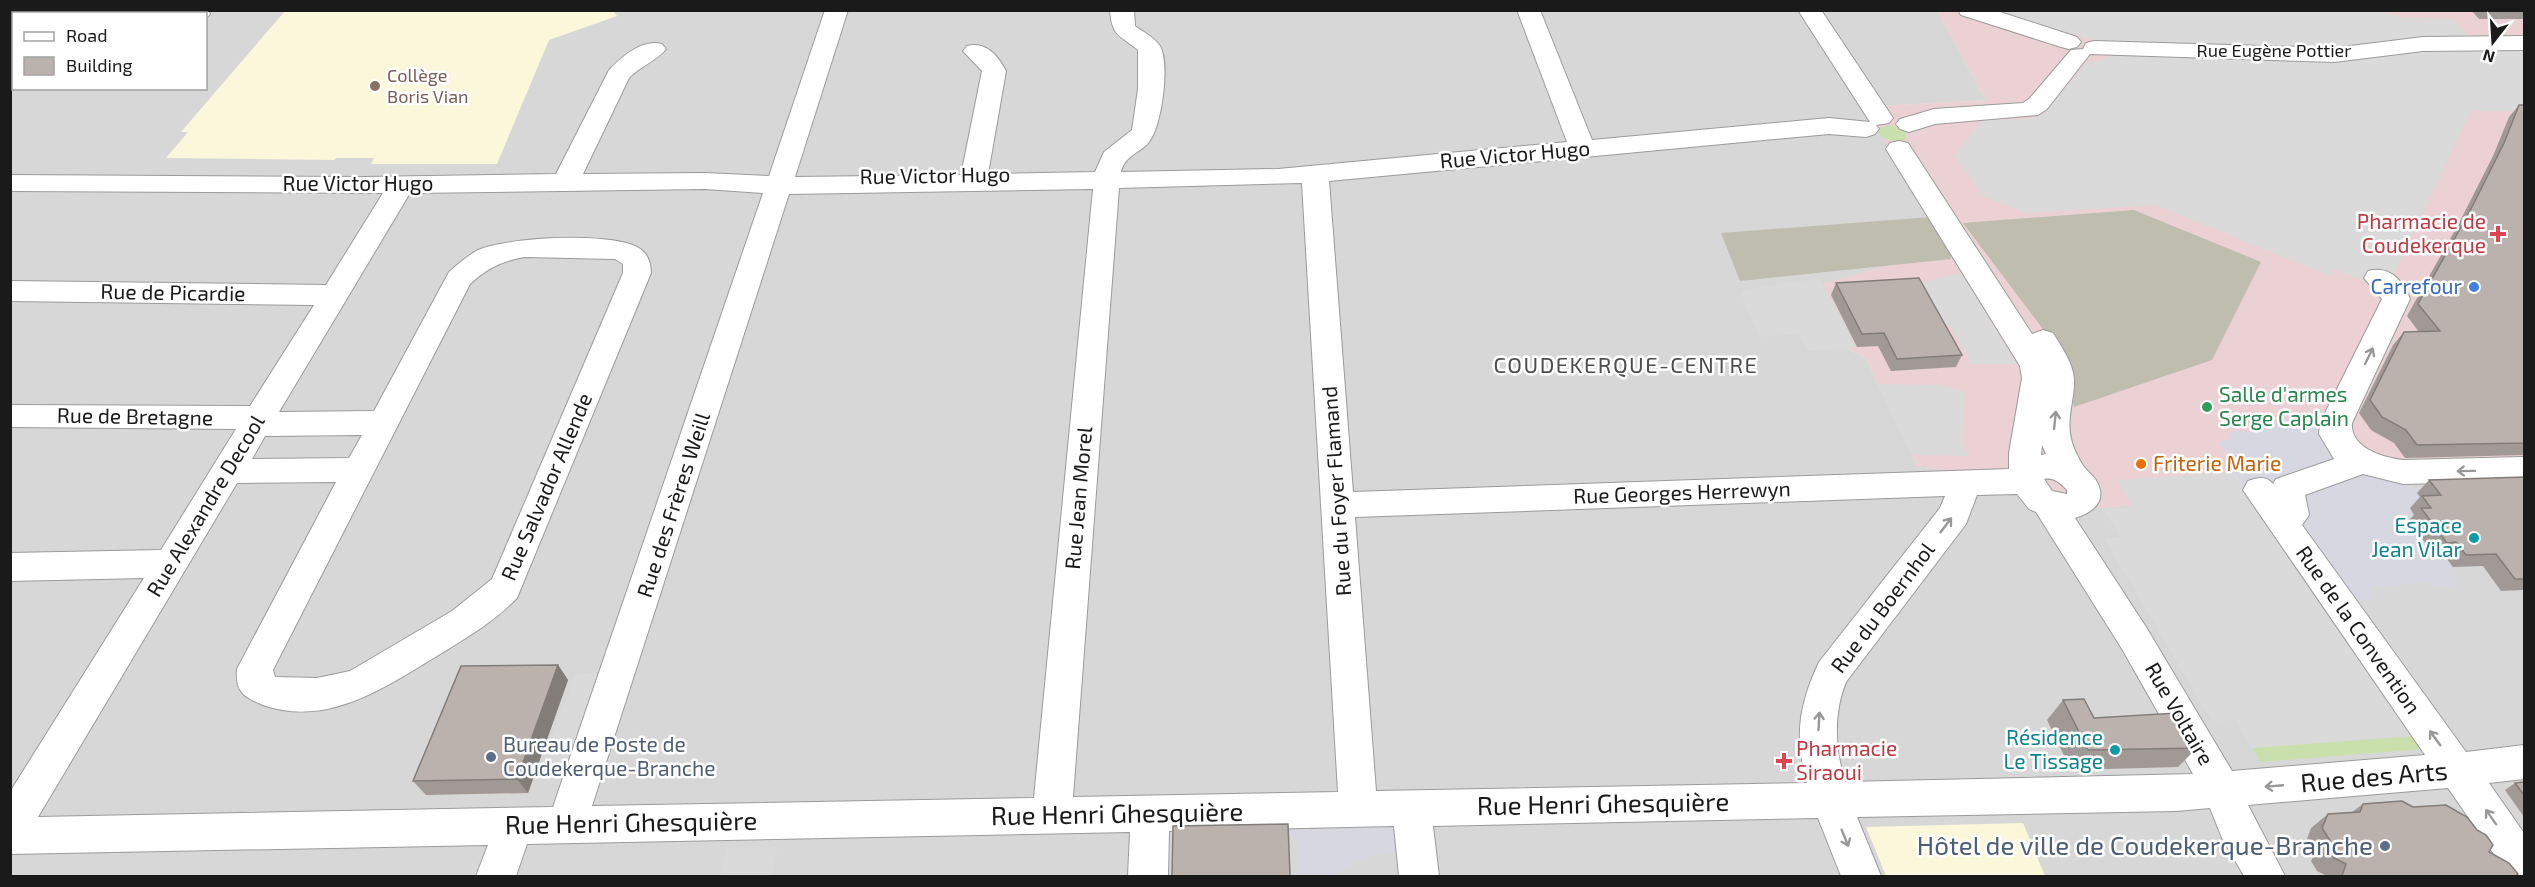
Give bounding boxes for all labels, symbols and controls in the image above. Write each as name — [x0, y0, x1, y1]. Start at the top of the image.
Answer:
legend — [12, 12, 207, 90]
north arrow — [2463, 12, 2523, 72]
text: Road — [66, 24, 107, 46]
street label: Rue Eugène Pottier — [2197, 39, 2351, 61]
text: N — [2480, 46, 2497, 68]
text: Building — [66, 54, 133, 76]
place label: Collège Boris Vian — [387, 64, 469, 107]
marker: Collège Boris Vian — [368, 79, 382, 93]
street label: Rue Victor Hugo — [1439, 134, 1591, 173]
street label: Rue Victor Hugo — [859, 161, 1011, 188]
street label: Rue Victor Hugo — [283, 170, 433, 195]
place label: Pharmacie de Coudekerque — [2357, 208, 2486, 257]
marker: Pharmacie de Coudekerque — [2491, 227, 2505, 241]
place label: Carrefour — [2371, 273, 2463, 298]
street label: Rue de Picardie — [100, 278, 246, 305]
marker: Carrefour — [2467, 280, 2481, 294]
one-way arrow — [2363, 347, 2375, 365]
district label: COUDEKERQUE-CENTRE — [1494, 351, 1758, 378]
place label: Salle d'armes Serge Caplain — [2219, 381, 2349, 430]
street label: Rue du Foyer Flamand — [1316, 385, 1355, 597]
street label: Rue Salvador Allende — [495, 389, 596, 584]
marker: Salle d'armes Serge Caplain — [2200, 400, 2214, 414]
street label: Rue de Bretagne — [57, 402, 213, 429]
street label: Rue des Frères Weill — [631, 408, 715, 600]
street label: Rue Alexandre Decool — [141, 409, 269, 601]
one-way arrow — [2050, 410, 2061, 430]
street label: Rue Jean Morel — [1059, 425, 1096, 570]
place label: Friterie Marie — [2153, 450, 2281, 475]
marker: Friterie Marie — [2134, 457, 2148, 471]
one-way arrow — [2457, 465, 2477, 476]
street label: Rue Georges Herrewyn — [1573, 475, 1791, 508]
place label: Espace Jean Vilar — [2371, 512, 2463, 561]
one-way arrow — [1940, 518, 1952, 534]
marker: Espace Jean Vilar — [2467, 531, 2481, 545]
street label: Rue du Boernhol — [1825, 536, 1939, 677]
street label: Rue de la Convention — [2292, 540, 2427, 718]
street label: Rue Voltaire — [2141, 657, 2220, 769]
one-way arrow — [1814, 712, 1825, 732]
place label: Résidence Le Tissage — [2004, 724, 2103, 773]
one-way arrow — [2429, 730, 2441, 746]
place label: Bureau de Poste de Coudekerque-Branche — [503, 731, 716, 780]
place label: Pharmacie Siraoui — [1796, 735, 1897, 784]
marker: Résidence Le Tissage — [2108, 743, 2122, 757]
marker: Bureau de Poste de Coudekerque-Branche — [484, 750, 498, 764]
marker: Pharmacie Siraoui — [1777, 754, 1791, 768]
street label: Rue des Arts — [2299, 754, 2449, 797]
one-way arrow — [2265, 781, 2285, 792]
street label: Rue Henri Ghesquière — [1476, 785, 1729, 820]
street label: Rue Henri Ghesquière — [990, 795, 1243, 830]
street label: Rue Henri Ghesquière — [504, 804, 757, 839]
one-way arrow — [2485, 810, 2497, 826]
one-way arrow — [1840, 828, 1851, 847]
place label: Hôtel de ville de Coudekerque-Branche — [1917, 829, 2373, 860]
marker: Hôtel de ville de Coudekerque-Branche — [2378, 839, 2392, 853]

